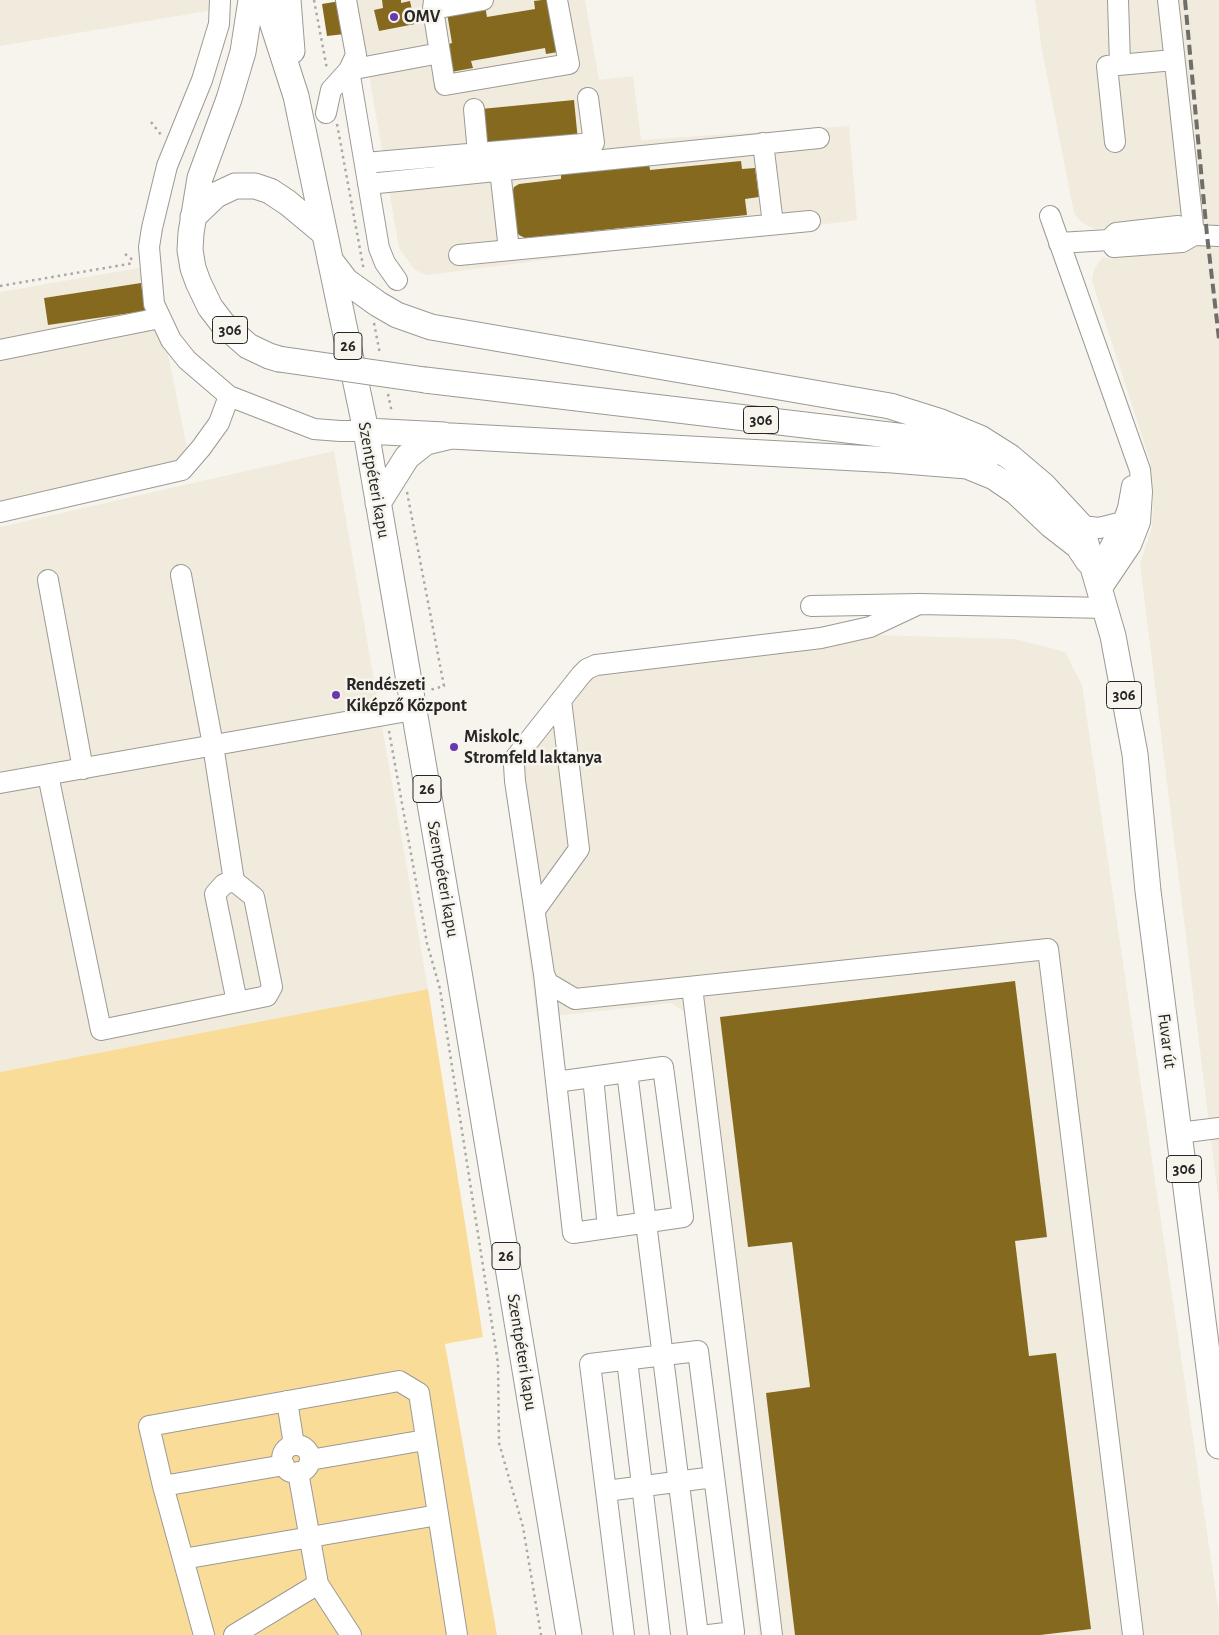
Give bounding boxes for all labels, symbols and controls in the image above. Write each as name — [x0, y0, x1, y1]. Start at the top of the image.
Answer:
place label: OMV — [404, 6, 440, 28]
marker: OMV — [388, 11, 400, 23]
road number: 306 — [212, 316, 248, 344]
road number: 26 — [334, 332, 362, 360]
road number: 306 — [744, 406, 778, 434]
street label: Szentpéteri kapu — [353, 420, 395, 540]
place label: Rendészeti Kiképző Központ — [346, 674, 467, 716]
road number: 306 — [1106, 682, 1142, 708]
marker: Rendészeti Kiképző Központ — [330, 689, 342, 701]
place label: Miskolc, Stromfeld laktanya — [464, 726, 602, 769]
marker: Miskolc, Stromfeld laktanya — [448, 741, 460, 753]
road number: 26 — [413, 776, 441, 802]
street label: Szentpéteri kapu — [422, 819, 464, 939]
street label: Fuvar út — [1153, 1012, 1181, 1070]
road number: 306 — [1166, 1156, 1202, 1182]
road number: 26 — [492, 1242, 520, 1270]
street label: Szentpéteri kapu — [502, 1292, 542, 1412]

